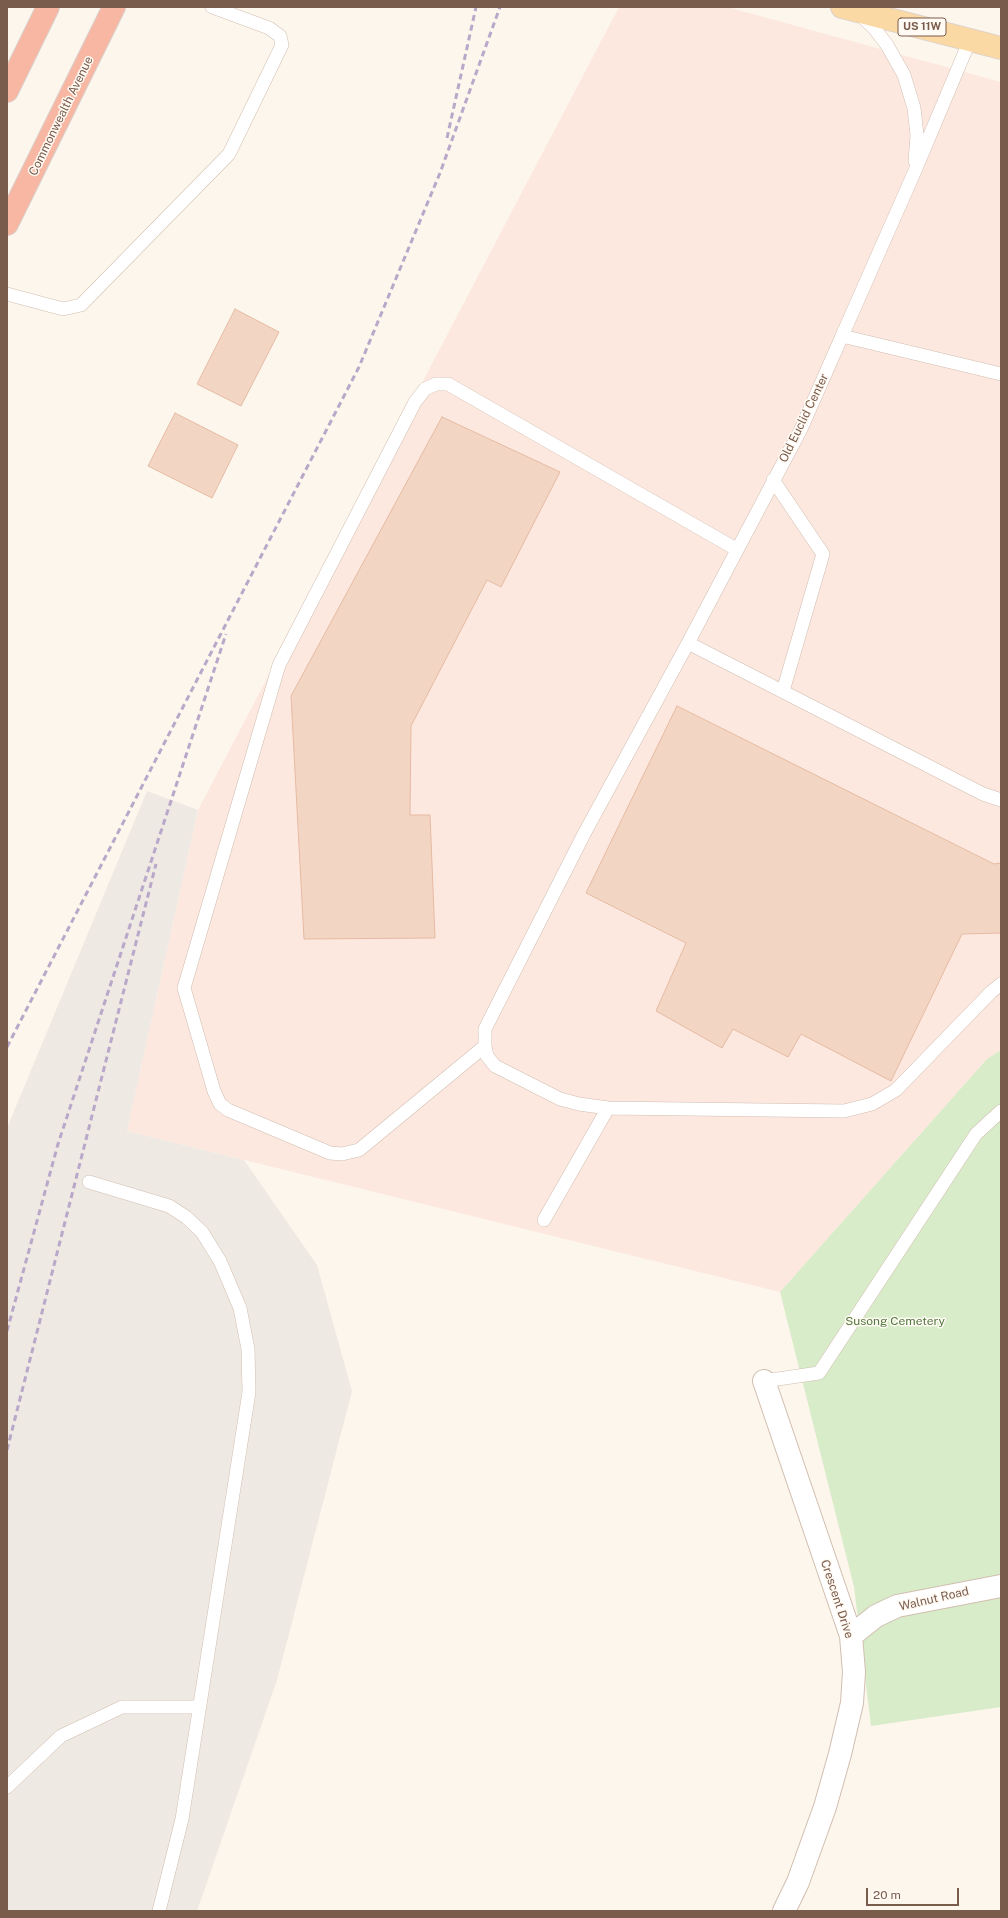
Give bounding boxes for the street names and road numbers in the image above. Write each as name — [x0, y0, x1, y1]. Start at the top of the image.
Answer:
road number: US 11W — [898, 18, 946, 36]
street label: Commonwealth Avenue — [26, 54, 96, 178]
street label: Old Euclid Center — [776, 371, 832, 465]
street label: Crescent Drive — [817, 1558, 857, 1640]
street label: Walnut Road — [898, 1584, 970, 1614]

